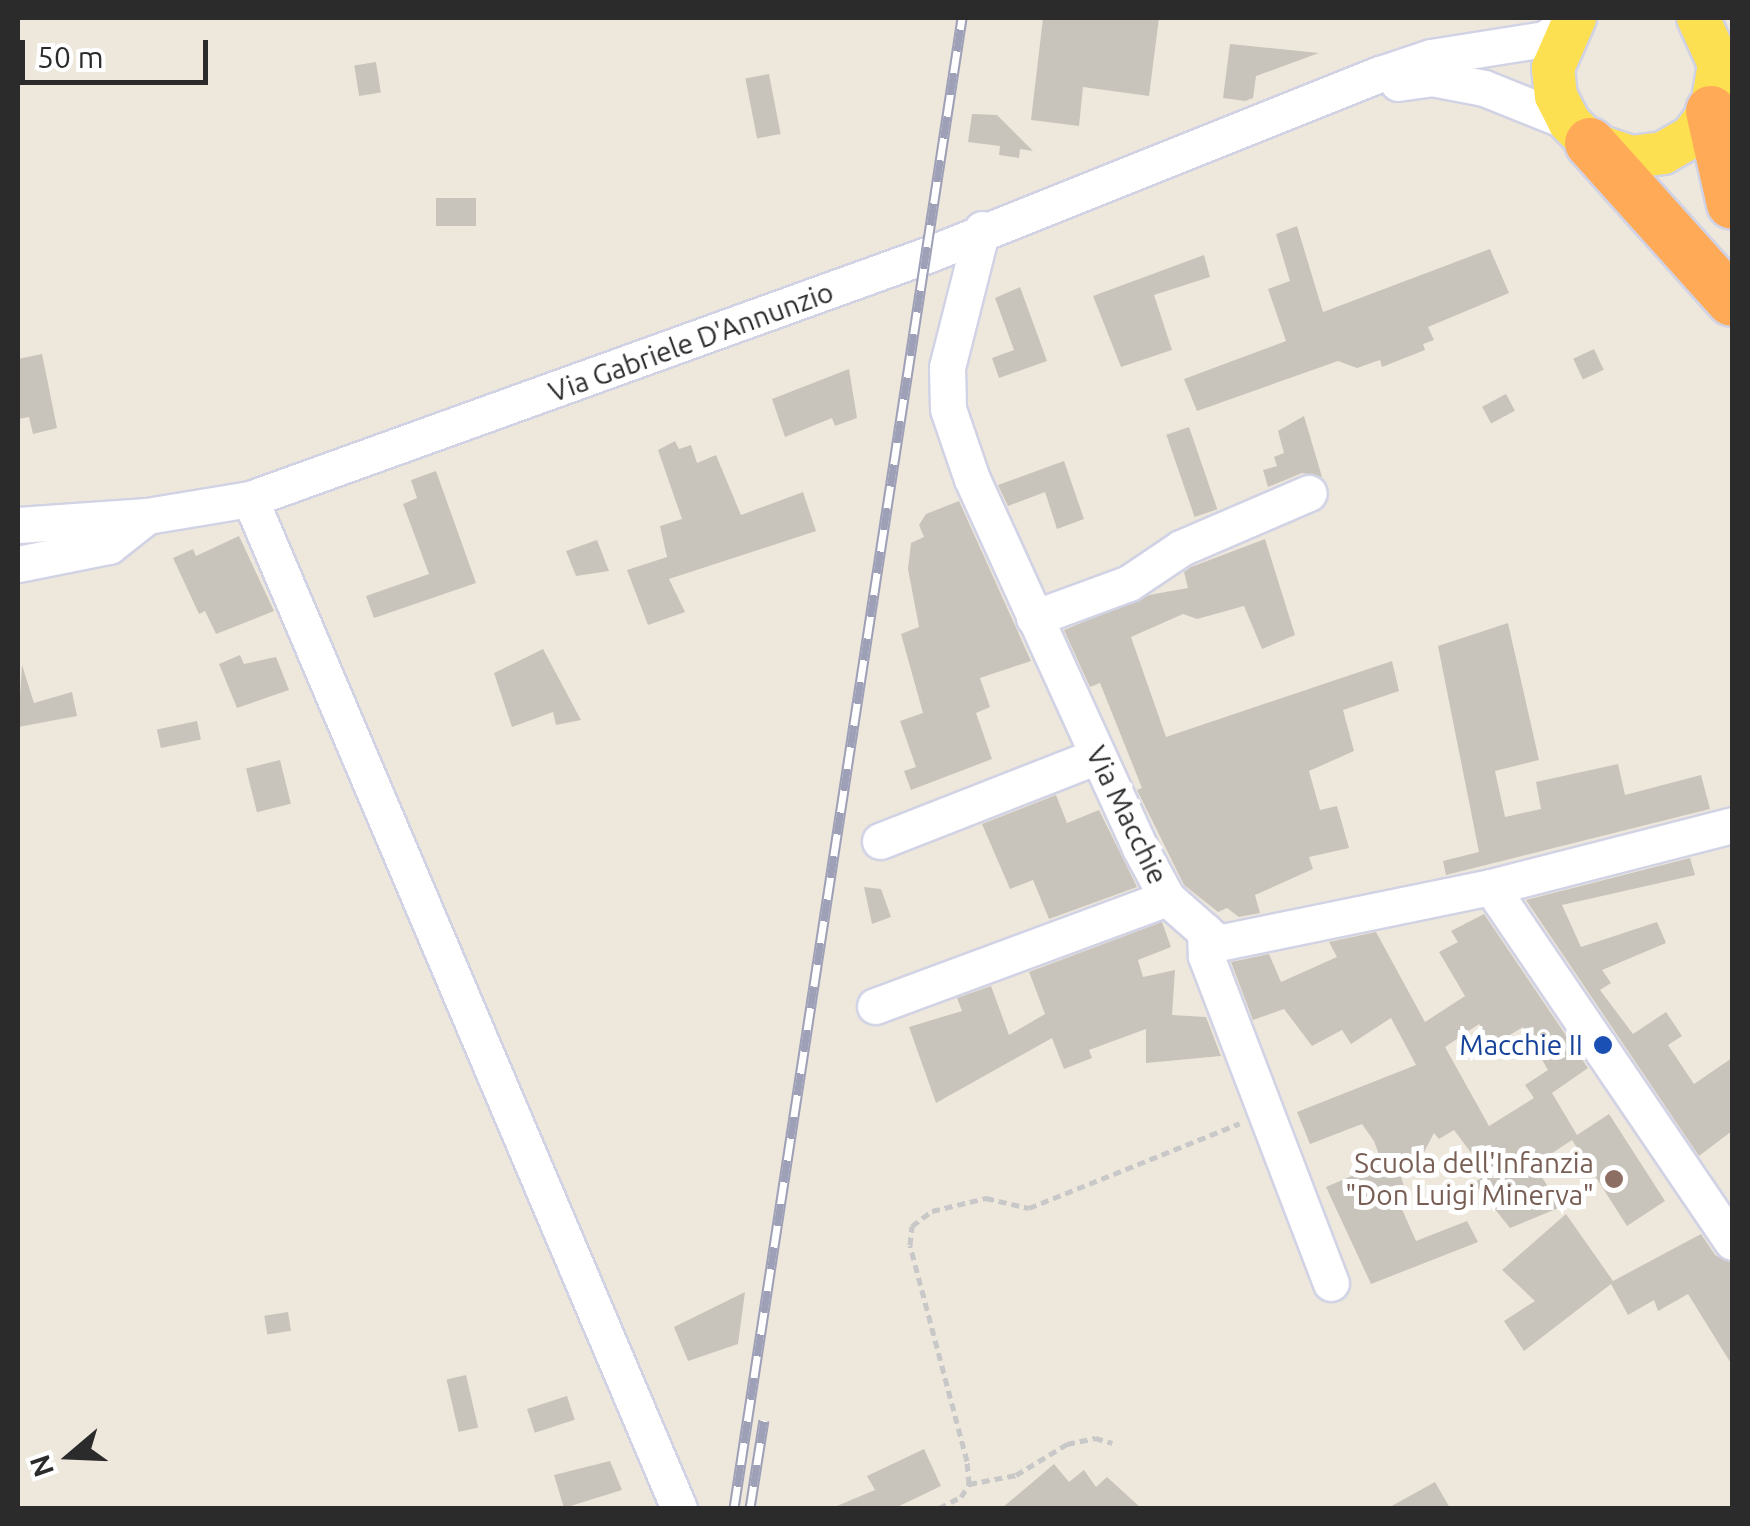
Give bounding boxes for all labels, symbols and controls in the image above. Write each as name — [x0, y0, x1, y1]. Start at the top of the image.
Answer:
scale bar — [25, 20, 212, 82]
text: 50 m — [37, 40, 104, 74]
street label: Via Gabriele D'Annunzio — [544, 275, 838, 409]
street label: Via Macchie — [1079, 741, 1175, 889]
place label: Macchie II — [1459, 1028, 1583, 1062]
marker: Macchie II — [1592, 1034, 1614, 1056]
place label: Scuola dell'Infanzia "Don Luigi Minerva" — [1345, 1146, 1594, 1212]
marker: Scuola dell'Infanzia "Don Luigi Minerva" — [1603, 1168, 1625, 1190]
north arrow — [20, 1406, 120, 1506]
text: N — [23, 1451, 59, 1481]

